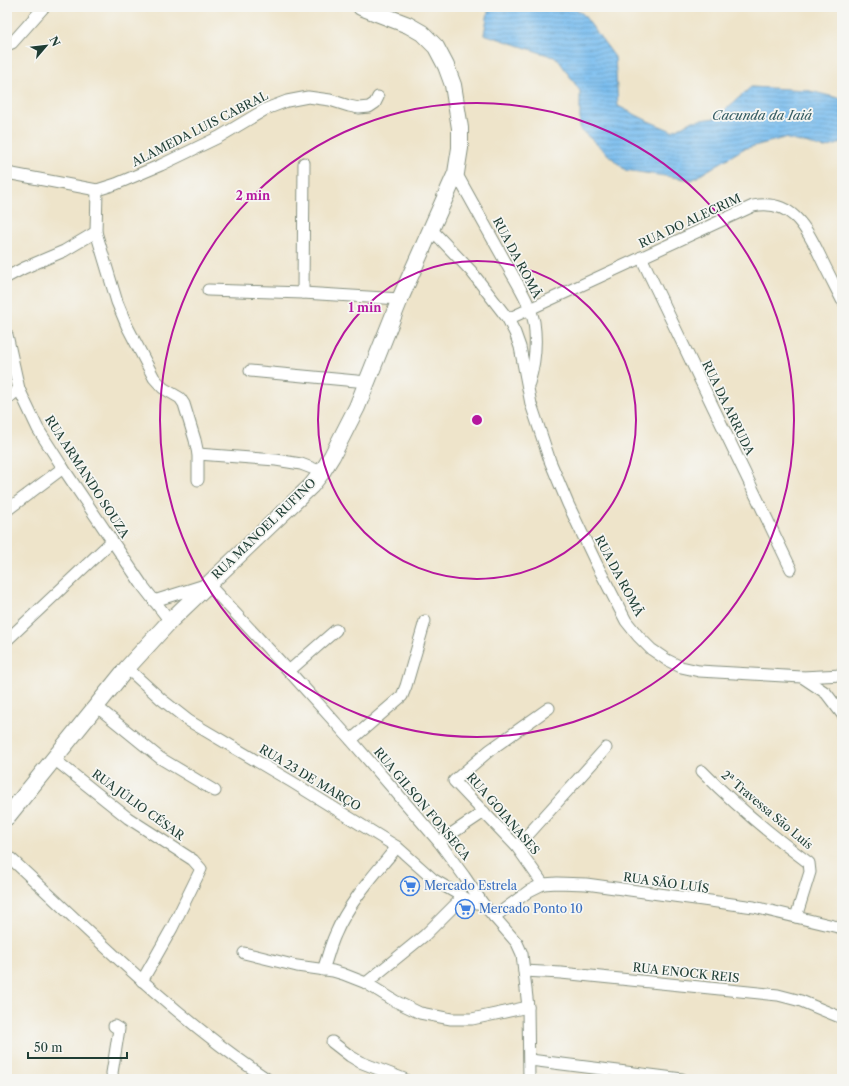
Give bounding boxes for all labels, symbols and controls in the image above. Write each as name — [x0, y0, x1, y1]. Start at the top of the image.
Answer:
north arrow — [26, 26, 66, 66]
text: N — [46, 34, 63, 49]
street label: ALAMEDA LUIS CABRAL — [128, 88, 271, 170]
water label: Cacunda da Iaiá — [712, 107, 812, 123]
text: 2 min — [236, 188, 271, 203]
street label: RUA DO ALECRIM — [636, 190, 743, 251]
street label: RUA DA ROMÃ — [490, 214, 546, 302]
text: 1 min — [349, 300, 382, 315]
street label: RUA DA ARRUDA — [699, 358, 758, 459]
street label: RUA ARMANDO SOUZA — [42, 412, 133, 542]
centre of rings — [470, 413, 484, 427]
street label: RUA MANOEL RUFINO — [209, 475, 319, 582]
street label: RUA DA ROMÃ — [592, 532, 648, 620]
street label: RUA 23 DE MARÇO — [257, 741, 364, 814]
street label: RUA GILSON FONSECA — [371, 744, 475, 864]
street label: RUA JÚLIO CÉSAR — [89, 765, 189, 844]
street label: 2ª Travessa São Luís — [719, 767, 816, 852]
street label: RUA GOIANASES — [464, 770, 543, 858]
street label: RUA SÃO LUÍS — [622, 868, 710, 896]
supermarket icon: Mercado Estrela — [399, 875, 421, 897]
place label: Mercado Estrela — [424, 878, 518, 893]
supermarket icon: Mercado Ponto 10 — [454, 898, 476, 920]
place label: Mercado Ponto 10 — [479, 901, 583, 916]
street label: RUA ENOCK REIS — [632, 959, 740, 986]
scale bar — [28, 1034, 127, 1060]
text: 50 m — [34, 1040, 63, 1055]

